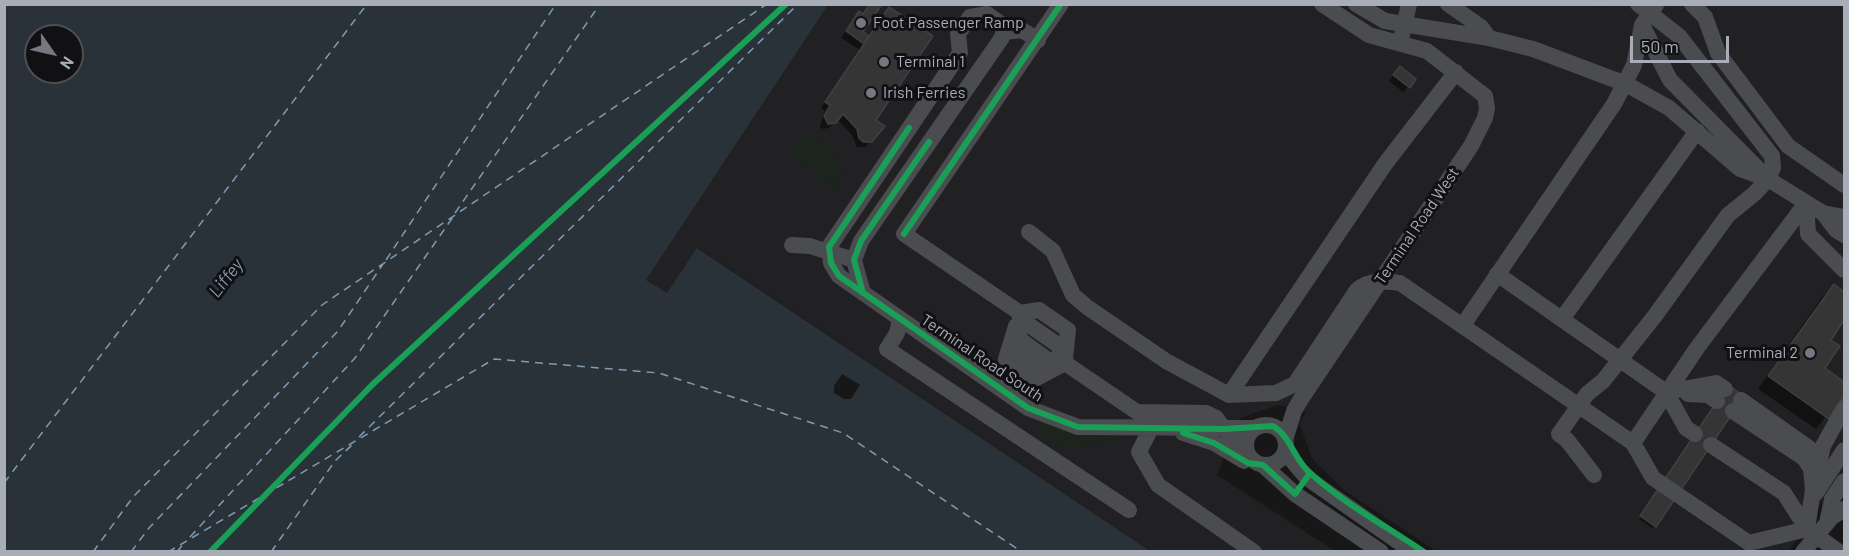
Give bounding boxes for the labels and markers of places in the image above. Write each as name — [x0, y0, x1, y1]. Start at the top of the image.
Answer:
place label: Foot Passenger Ramp — [873, 13, 1024, 33]
marker: Foot Passenger Ramp — [854, 16, 868, 30]
place label: Terminal 1 — [896, 52, 965, 72]
marker: Terminal 1 — [877, 55, 891, 69]
place label: Irish Ferries — [883, 83, 965, 103]
marker: Irish Ferries — [864, 86, 878, 100]
place label: Terminal 2 — [1726, 343, 1798, 363]
marker: Terminal 2 — [1803, 346, 1817, 360]

